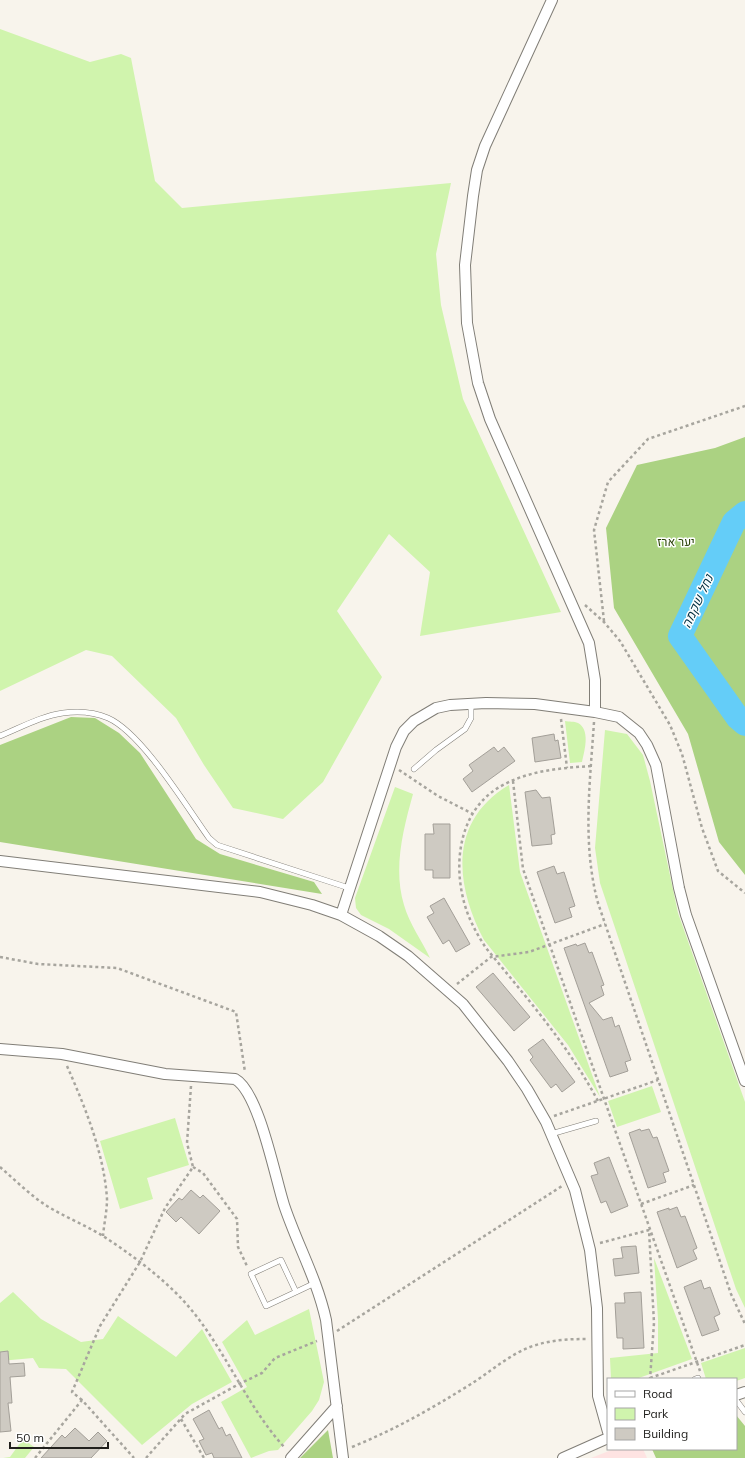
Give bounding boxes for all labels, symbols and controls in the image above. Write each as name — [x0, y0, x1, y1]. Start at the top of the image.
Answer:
park label: יער ארז — [657, 534, 695, 549]
water label: נחל שקמה — [678, 571, 717, 630]
legend — [607, 1378, 737, 1450]
text: Road — [643, 1386, 672, 1401]
text: Park — [643, 1406, 669, 1421]
scale bar — [10, 1424, 108, 1450]
text: Building — [643, 1426, 688, 1441]
text: 50 m — [16, 1430, 44, 1445]

